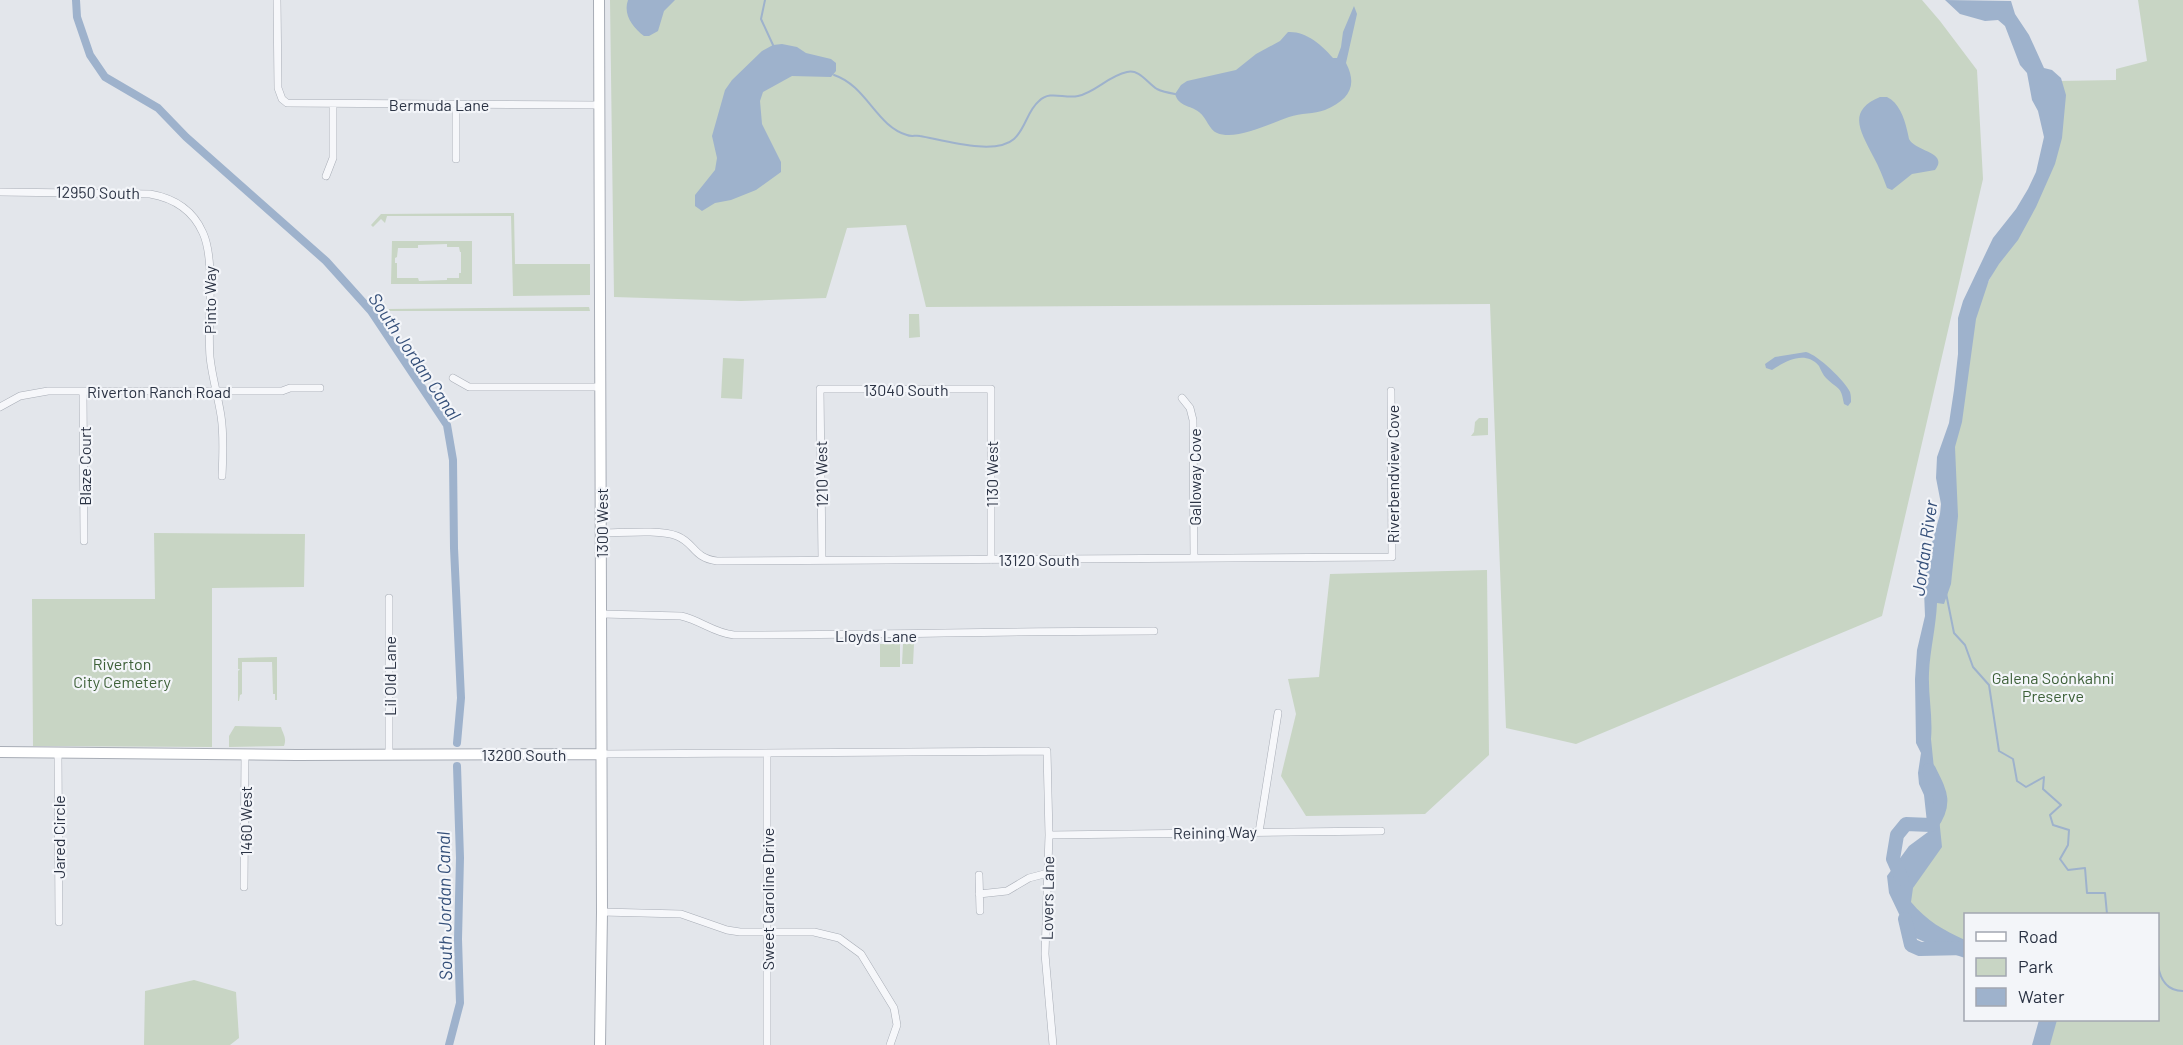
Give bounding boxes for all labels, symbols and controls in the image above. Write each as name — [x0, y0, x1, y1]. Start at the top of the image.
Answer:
street label: Bermuda Lane — [389, 95, 489, 114]
street label: 12950 South — [56, 182, 140, 202]
street label: Pinto Way — [200, 265, 219, 334]
water label: South Jordan Canal — [364, 288, 466, 424]
street label: 13040 South — [863, 380, 949, 399]
street label: Riverton Ranch Road — [87, 382, 231, 401]
street label: Riverbendview Cove — [1383, 405, 1402, 543]
street label: Blaze Court — [75, 426, 94, 506]
street label: Galloway Cove — [1185, 428, 1204, 526]
street label: 1210 West — [811, 440, 831, 508]
street label: 1130 West — [982, 441, 1001, 507]
street label: 1300 West — [592, 488, 611, 558]
water label: Jordan River — [1906, 498, 1942, 597]
street label: 13120 South — [998, 550, 1080, 569]
street label: Lloyds Lane — [835, 626, 917, 645]
street label: Lil Old Lane — [380, 636, 399, 716]
park label: Riverton City Cemetery — [73, 654, 171, 691]
park label: Galena Soónkahni Preserve — [1992, 668, 2114, 705]
street label: 13200 South — [482, 745, 566, 764]
street label: 1460 West — [236, 786, 255, 856]
street label: Jared Circle — [49, 795, 68, 879]
street label: Reining Way — [1173, 822, 1258, 842]
street label: Sweet Caroline Drive — [758, 828, 777, 970]
water label: South Jordan Canal — [432, 831, 456, 981]
street label: Lovers Lane — [1037, 856, 1057, 940]
legend — [1964, 913, 2159, 1021]
text: Road — [2018, 925, 2058, 947]
text: Park — [2018, 955, 2053, 977]
text: Water — [2018, 985, 2065, 1007]

